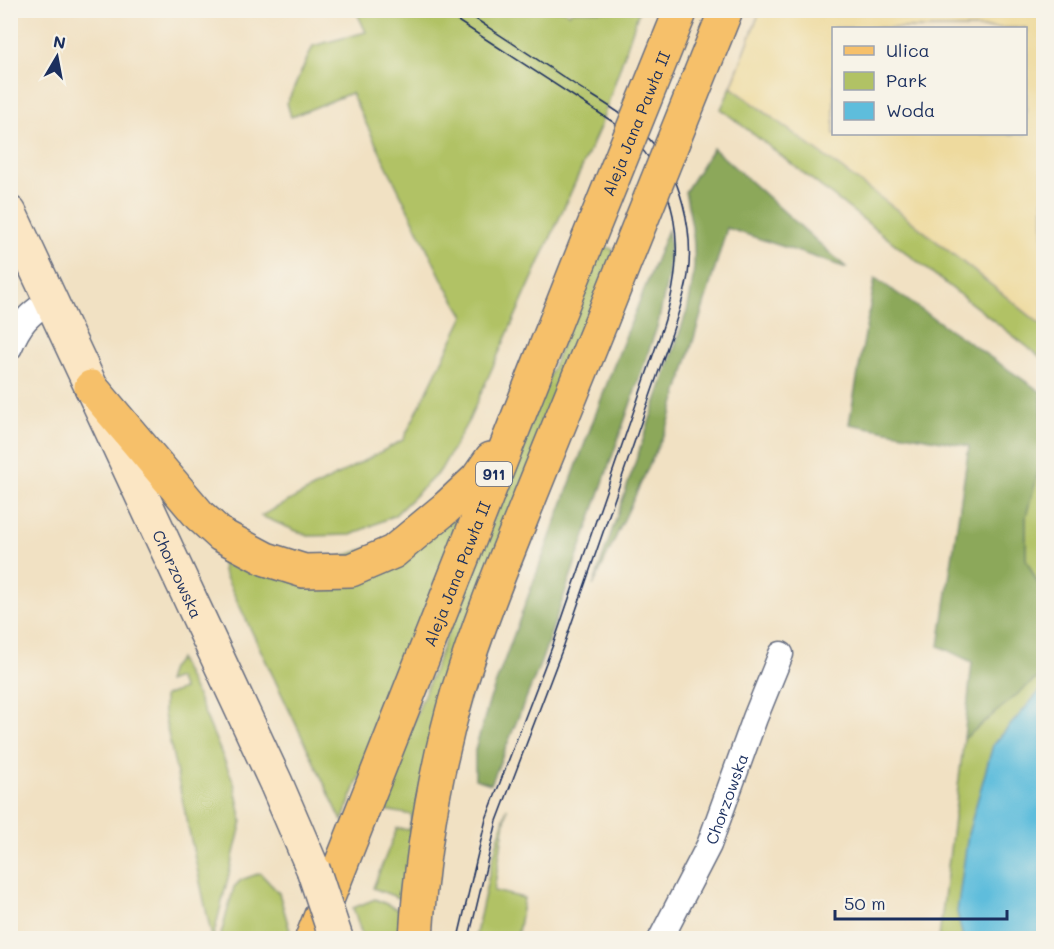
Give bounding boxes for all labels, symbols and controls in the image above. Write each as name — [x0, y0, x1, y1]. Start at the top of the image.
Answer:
north arrow — [27, 27, 87, 87]
legend — [832, 27, 1027, 135]
text: N — [52, 30, 68, 53]
text: Ulica — [886, 38, 930, 62]
street label: Aleja Jana Pawła II — [597, 48, 674, 199]
text: Park — [886, 68, 927, 92]
text: Woda — [886, 98, 935, 122]
road number: 911 — [476, 462, 512, 486]
street label: Aleja Jana Pawła II — [418, 498, 494, 649]
street label: Chorzowska — [149, 526, 208, 621]
street label: Chorzowska — [700, 750, 752, 847]
scale bar — [835, 883, 1008, 921]
text: 50 m — [844, 891, 886, 915]

